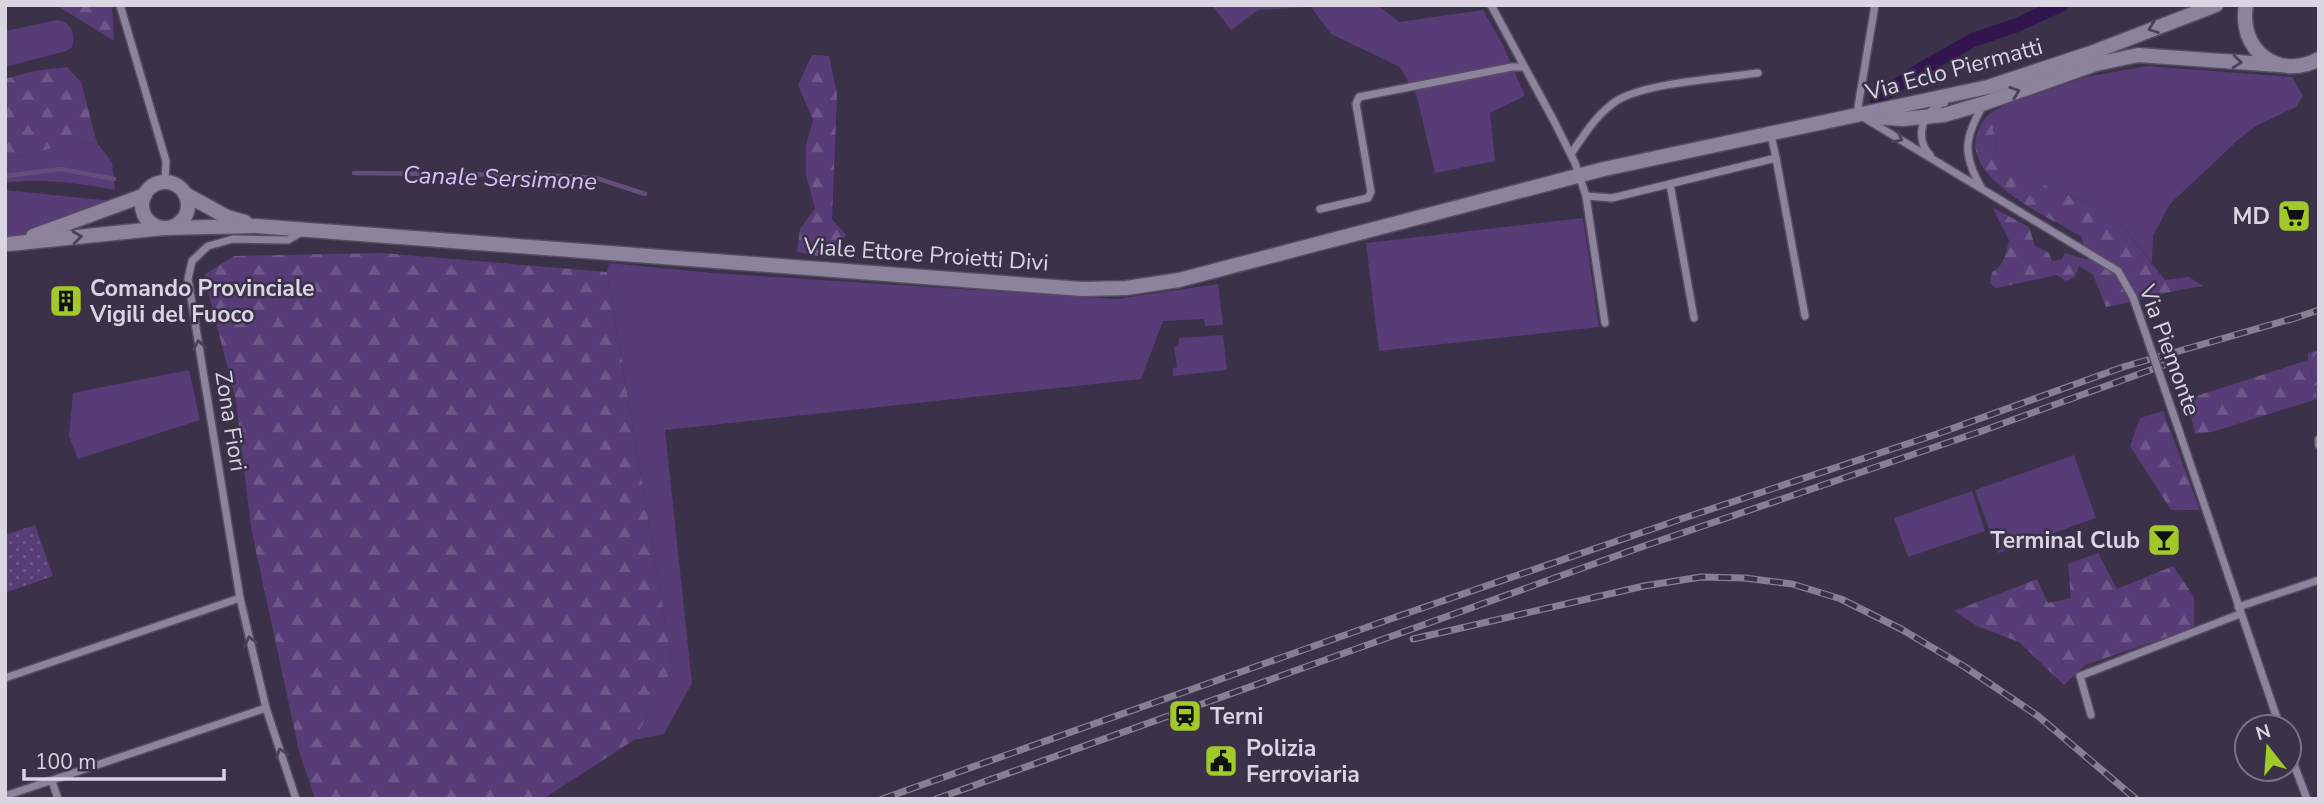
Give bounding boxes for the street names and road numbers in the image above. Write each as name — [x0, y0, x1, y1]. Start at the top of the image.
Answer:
street label: Via Eclo Piermatti — [1861, 31, 2046, 108]
street label: Viale Ettore Proietti Divi — [801, 230, 1050, 279]
street label: Via Piemonte — [2131, 279, 2208, 420]
street label: Zona Fiori — [207, 369, 254, 474]

